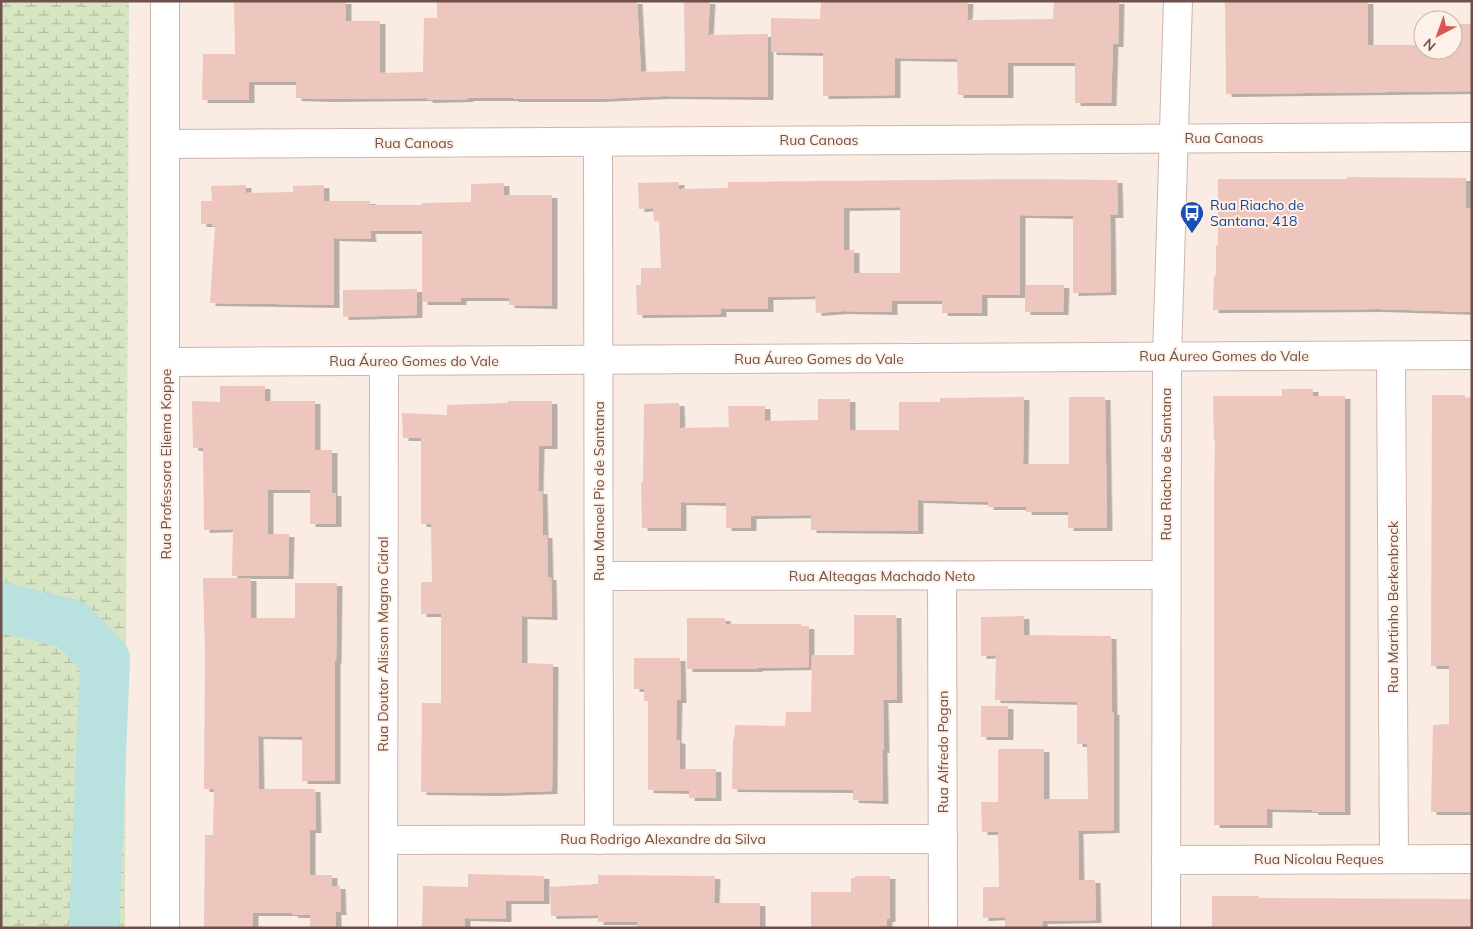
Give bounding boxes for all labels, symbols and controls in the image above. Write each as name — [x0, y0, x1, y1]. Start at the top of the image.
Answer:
north arrow — [1413, 10, 1463, 60]
text: N — [1420, 35, 1439, 55]
street label: Rua Canoas — [1184, 129, 1264, 147]
street label: Rua Canoas — [779, 131, 859, 149]
street label: Rua Canoas — [374, 134, 454, 152]
place label: Rua Riacho de Santana, 418 — [1210, 196, 1304, 230]
bus stop icon: Rua Riacho de Santana, 418 — [1179, 200, 1205, 234]
street label: Rua Áureo Gomes do Vale — [1139, 347, 1309, 365]
street label: Rua Áureo Gomes do Vale — [734, 350, 904, 368]
street label: Rua Áureo Gomes do Vale — [329, 352, 499, 370]
street label: Rua Professora Eliema Koppe — [157, 369, 175, 559]
street label: Rua Riacho de Santana — [1157, 388, 1175, 540]
street label: Rua Manoel Pio de Santana — [590, 401, 608, 581]
street label: Rua Martinho Berkenbrock — [1384, 520, 1402, 693]
street label: Rua Doutor Alisson Magno Cidral — [374, 536, 392, 752]
street label: Rua Alteagas Machado Neto — [789, 567, 975, 585]
street label: Rua Alfredo Pogan — [934, 691, 952, 813]
street label: Rua Rodrigo Alexandre da Silva — [560, 830, 766, 848]
street label: Rua Nicolau Reques — [1254, 850, 1384, 868]

